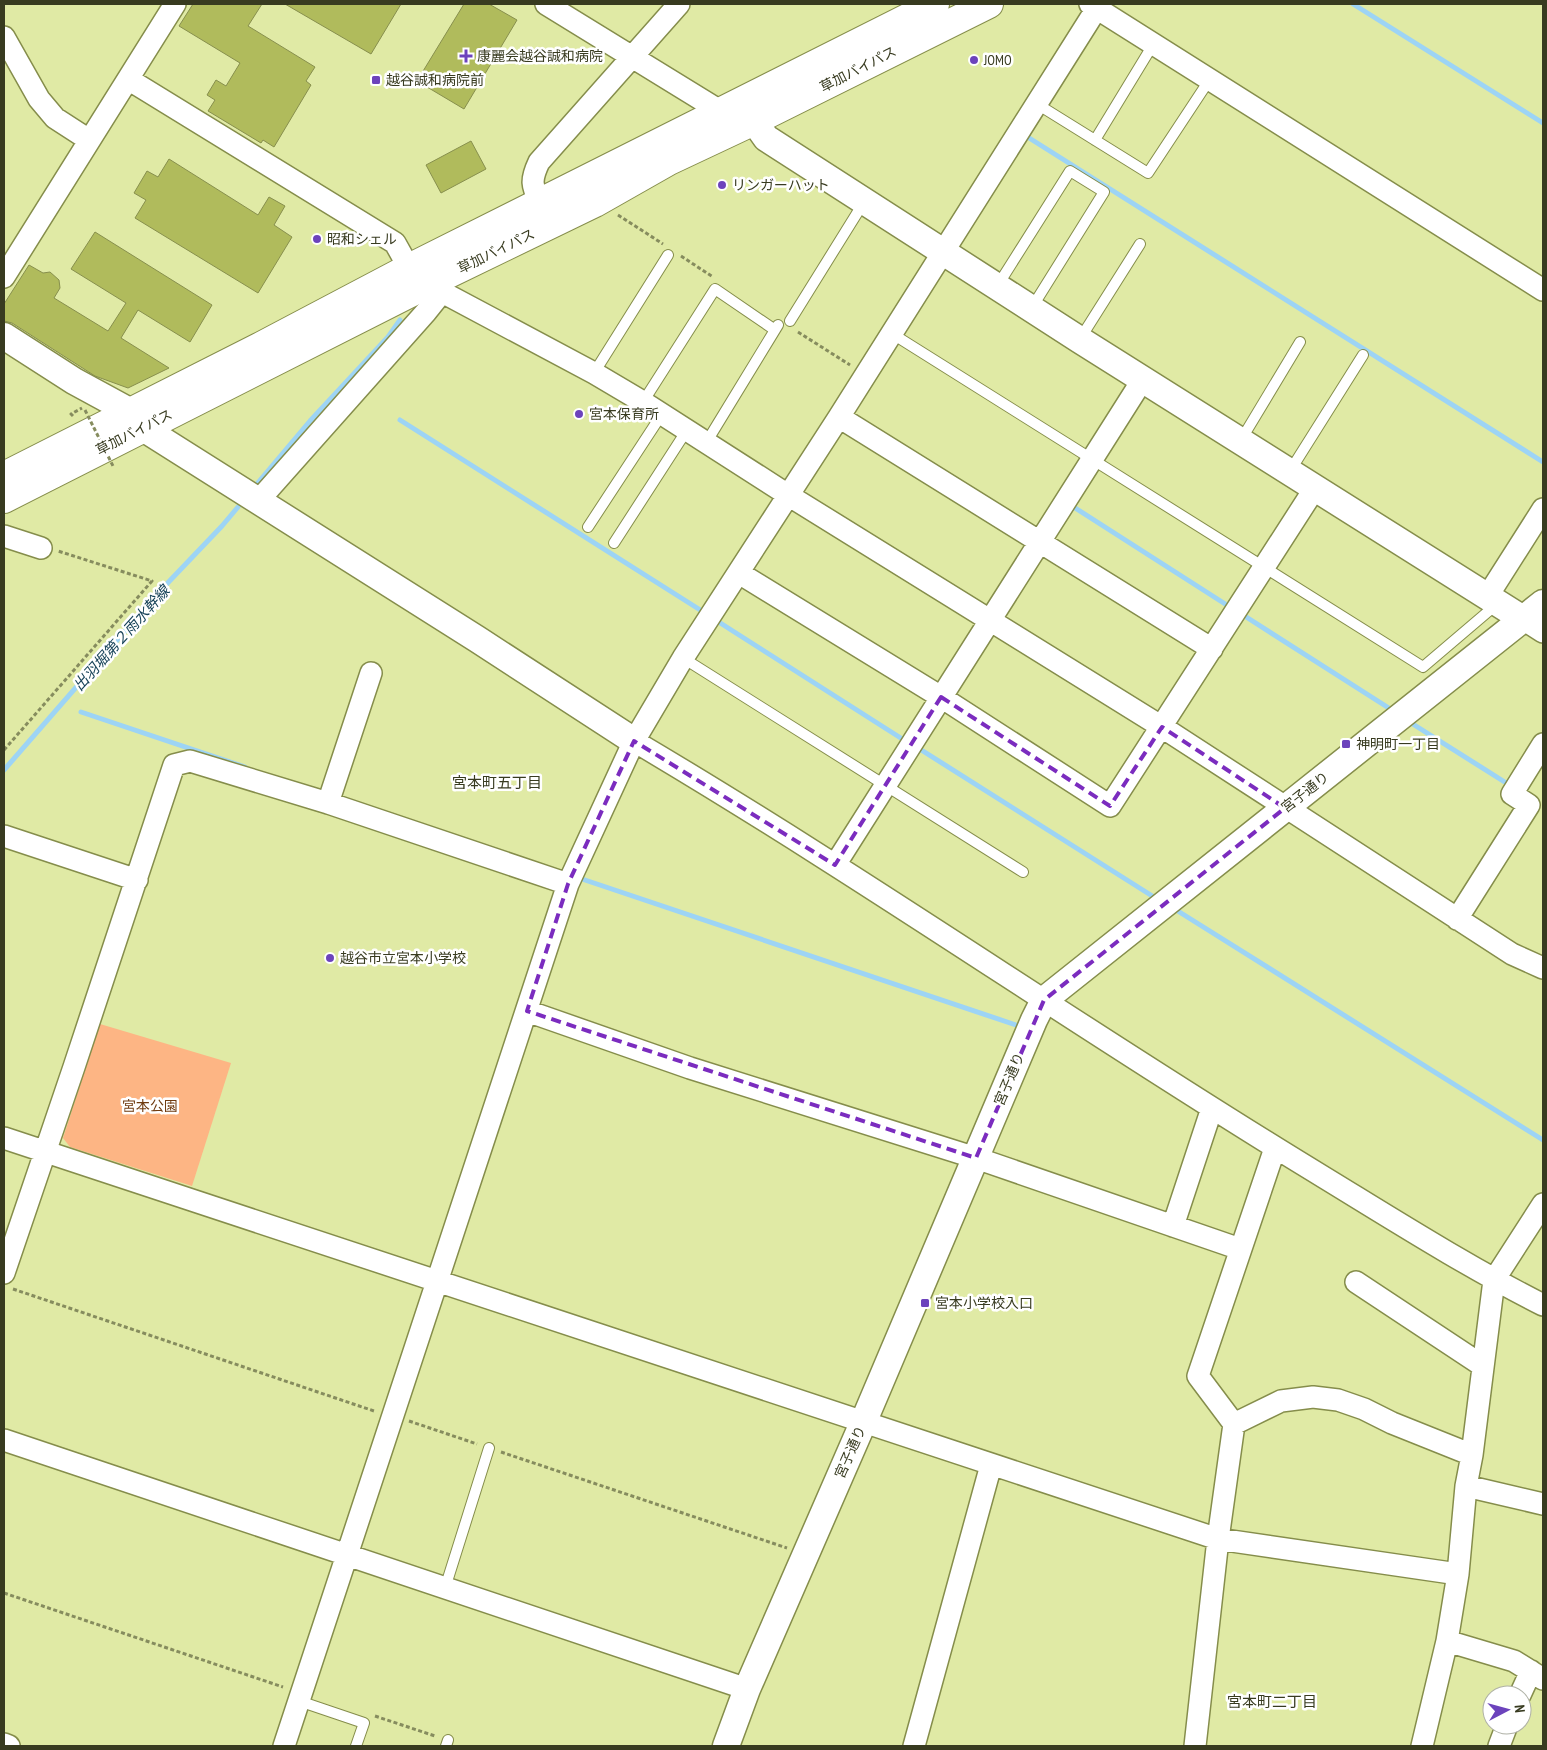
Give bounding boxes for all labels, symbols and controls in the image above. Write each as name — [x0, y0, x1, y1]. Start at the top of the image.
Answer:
street label: 草加バイパス — [817, 42, 899, 96]
place label: 康麗会越谷誠和病院 — [477, 47, 603, 65]
marker: 康麗会越谷誠和病院 — [459, 49, 473, 63]
place label: JOMO — [983, 51, 1012, 69]
marker: JOMO — [968, 54, 980, 66]
place label: 越谷誠和病院前 — [386, 71, 484, 89]
marker: 越谷誠和病院前 — [370, 74, 382, 86]
place label: リンガーハット — [732, 176, 830, 194]
marker: リンガーハット — [716, 179, 728, 191]
street label: 草加バイパス — [454, 225, 538, 277]
place label: 昭和シェル — [327, 230, 397, 248]
marker: 昭和シェル — [311, 233, 323, 245]
street label: 草加バイパス — [93, 405, 175, 459]
place label: 宮本保育所 — [589, 405, 659, 423]
marker: 宮本保育所 — [573, 408, 585, 420]
water label: 出羽堀第２雨水幹線 — [69, 580, 175, 695]
place label: 神明町一丁目 — [1356, 735, 1440, 753]
marker: 神明町一丁目 — [1340, 738, 1352, 750]
street label: 宮子通り — [1277, 768, 1333, 816]
district label: 宮本町五丁目 — [452, 773, 542, 792]
place label: 越谷市立宮本小学校 — [340, 949, 466, 967]
marker: 越谷市立宮本小学校 — [324, 952, 336, 964]
street label: 宮子通り — [990, 1050, 1028, 1108]
park label: 宮本公園 — [122, 1097, 178, 1115]
place label: 宮本小学校入口 — [935, 1294, 1033, 1312]
marker: 宮本小学校入口 — [919, 1297, 931, 1309]
street label: 宮子通り — [830, 1423, 870, 1481]
north arrow — [1482, 1685, 1532, 1735]
district label: 宮本町二丁目 — [1227, 1692, 1317, 1711]
text: N — [1511, 1704, 1529, 1713]

